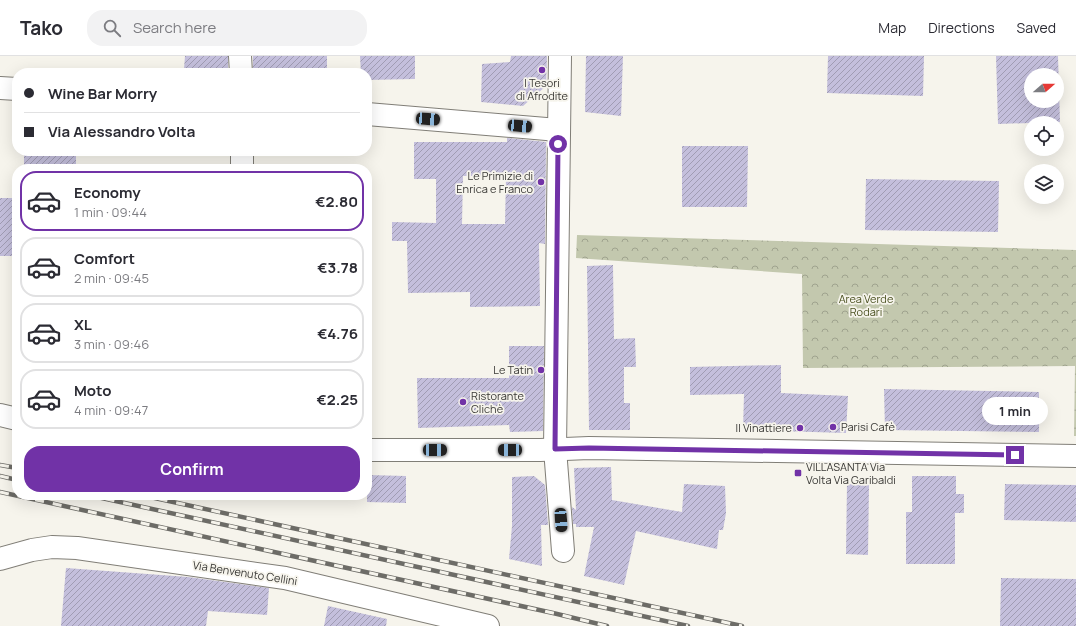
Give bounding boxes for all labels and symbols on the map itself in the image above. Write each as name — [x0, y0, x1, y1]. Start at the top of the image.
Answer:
marker: I Tesori di Afrodite — [537, 65, 547, 75]
north arrow — [1024, 68, 1064, 108]
place label: I Tesori di Afrodite — [516, 75, 569, 103]
car — [416, 112, 440, 126]
car — [508, 119, 532, 133]
route start — [549, 135, 567, 153]
place label: Le Primizie di Enrica e Franco — [456, 168, 533, 196]
marker: Le Primizie di Enrica e Franco — [536, 177, 546, 187]
park label: Area Verde Rodari — [839, 291, 894, 319]
place label: Le Tatin — [493, 362, 533, 377]
marker: Le Tatin — [536, 365, 546, 375]
place label: Ristorante Clichè — [471, 388, 525, 416]
marker: Ristorante Clichè — [458, 397, 468, 407]
callout: 1 min — [982, 397, 1048, 425]
place label: Parisi Cafè — [841, 419, 895, 434]
place label: Il Vinattiere — [736, 420, 793, 435]
marker: Parisi Cafè — [828, 422, 838, 432]
marker: Il Vinattiere — [795, 423, 805, 433]
car — [423, 444, 447, 456]
car — [498, 444, 522, 456]
route end — [1006, 446, 1024, 464]
place label: VILLASANTA Via Volta Via Garibaldi — [806, 459, 896, 487]
marker: VILLASANTA Via Volta Via Garibaldi — [793, 468, 803, 478]
car — [554, 508, 568, 532]
street label: Via Benvenuto Cellini — [192, 557, 298, 588]

